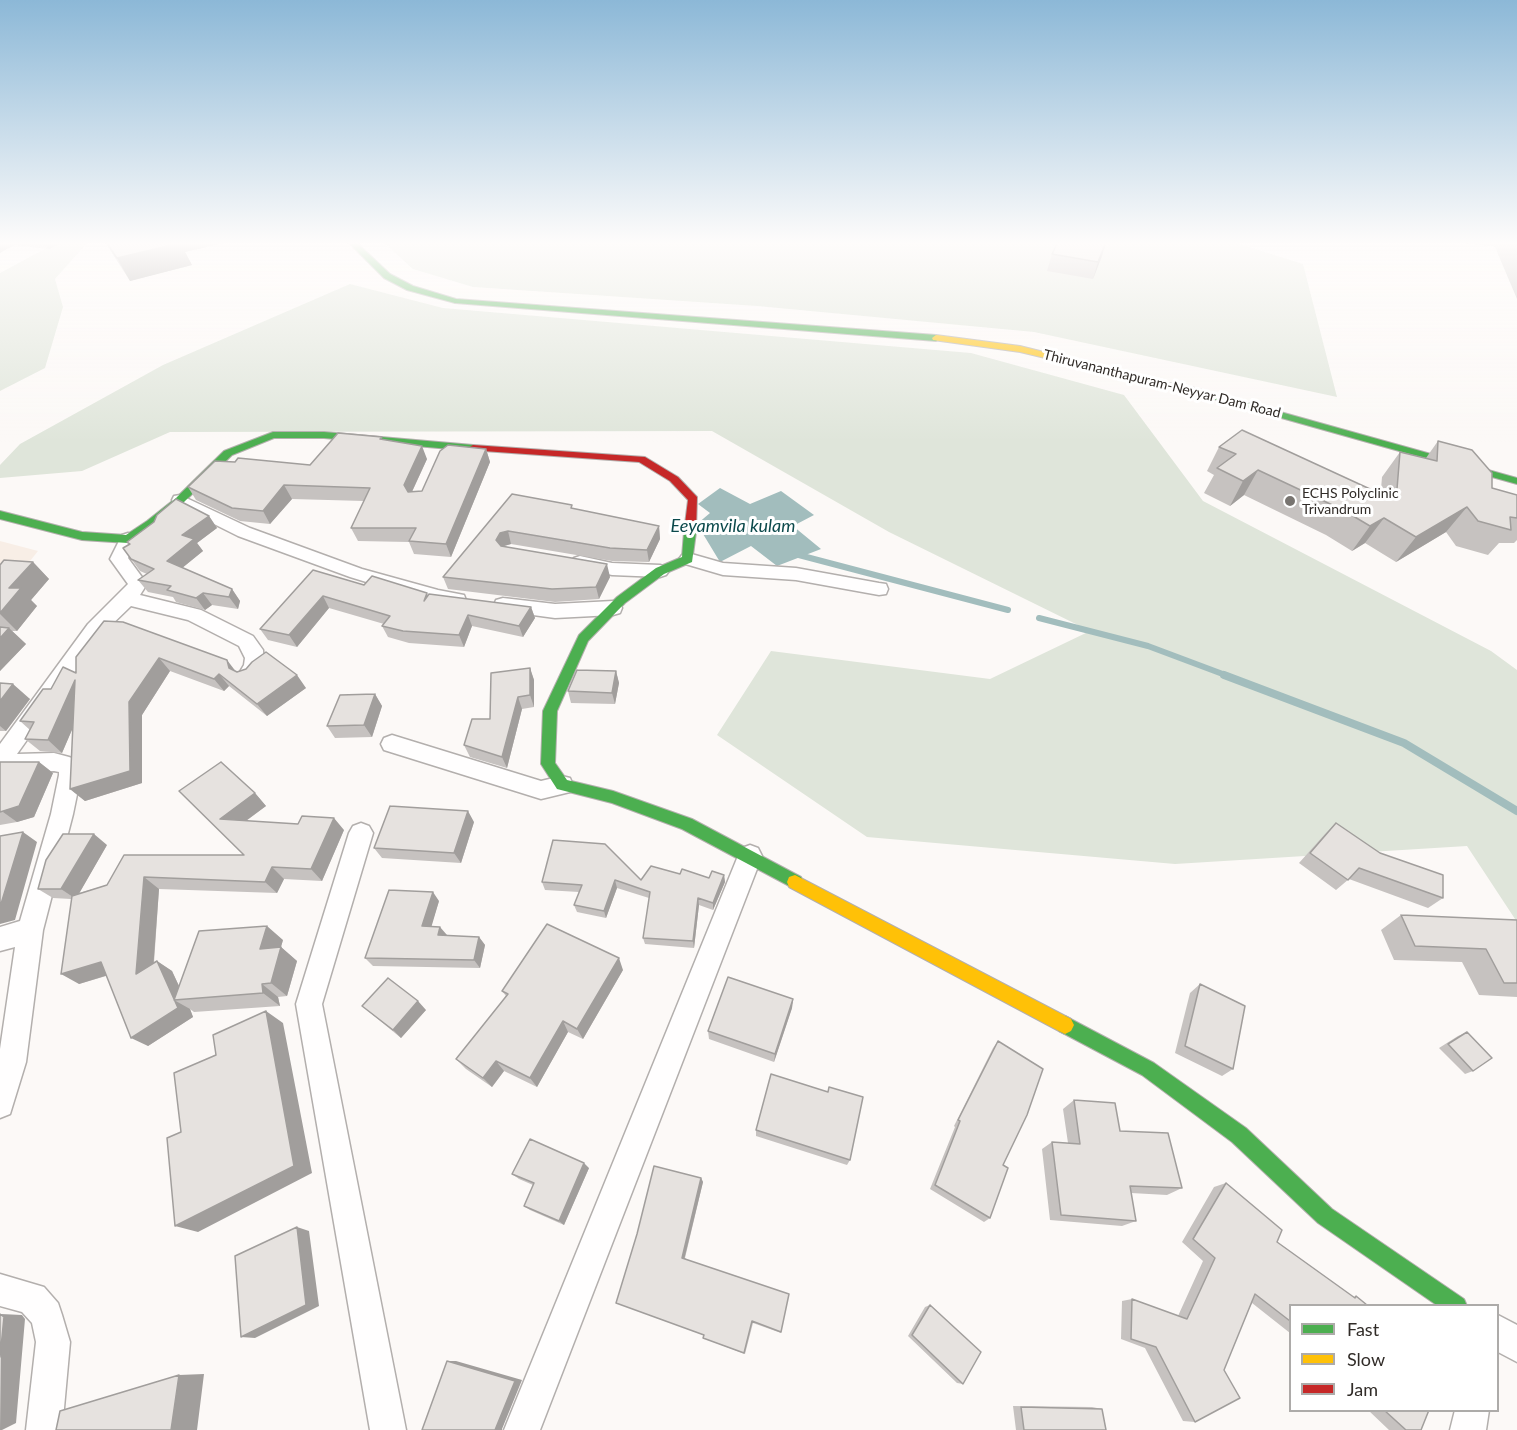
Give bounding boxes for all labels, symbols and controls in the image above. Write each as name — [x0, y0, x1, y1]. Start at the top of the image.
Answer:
street label: Thiruvananthapuram-Neyyar Dam Road — [1042, 346, 1282, 422]
place label: ECHS Polyclinic Trivandrum — [1302, 485, 1399, 518]
marker: ECHS Polyclinic Trivandrum — [1283, 494, 1297, 508]
water label: Eeyamvila kulam — [671, 515, 795, 537]
legend — [1289, 1304, 1499, 1412]
text: Fast — [1347, 1318, 1379, 1340]
text: Slow — [1347, 1348, 1385, 1370]
text: Jam — [1347, 1378, 1378, 1400]

